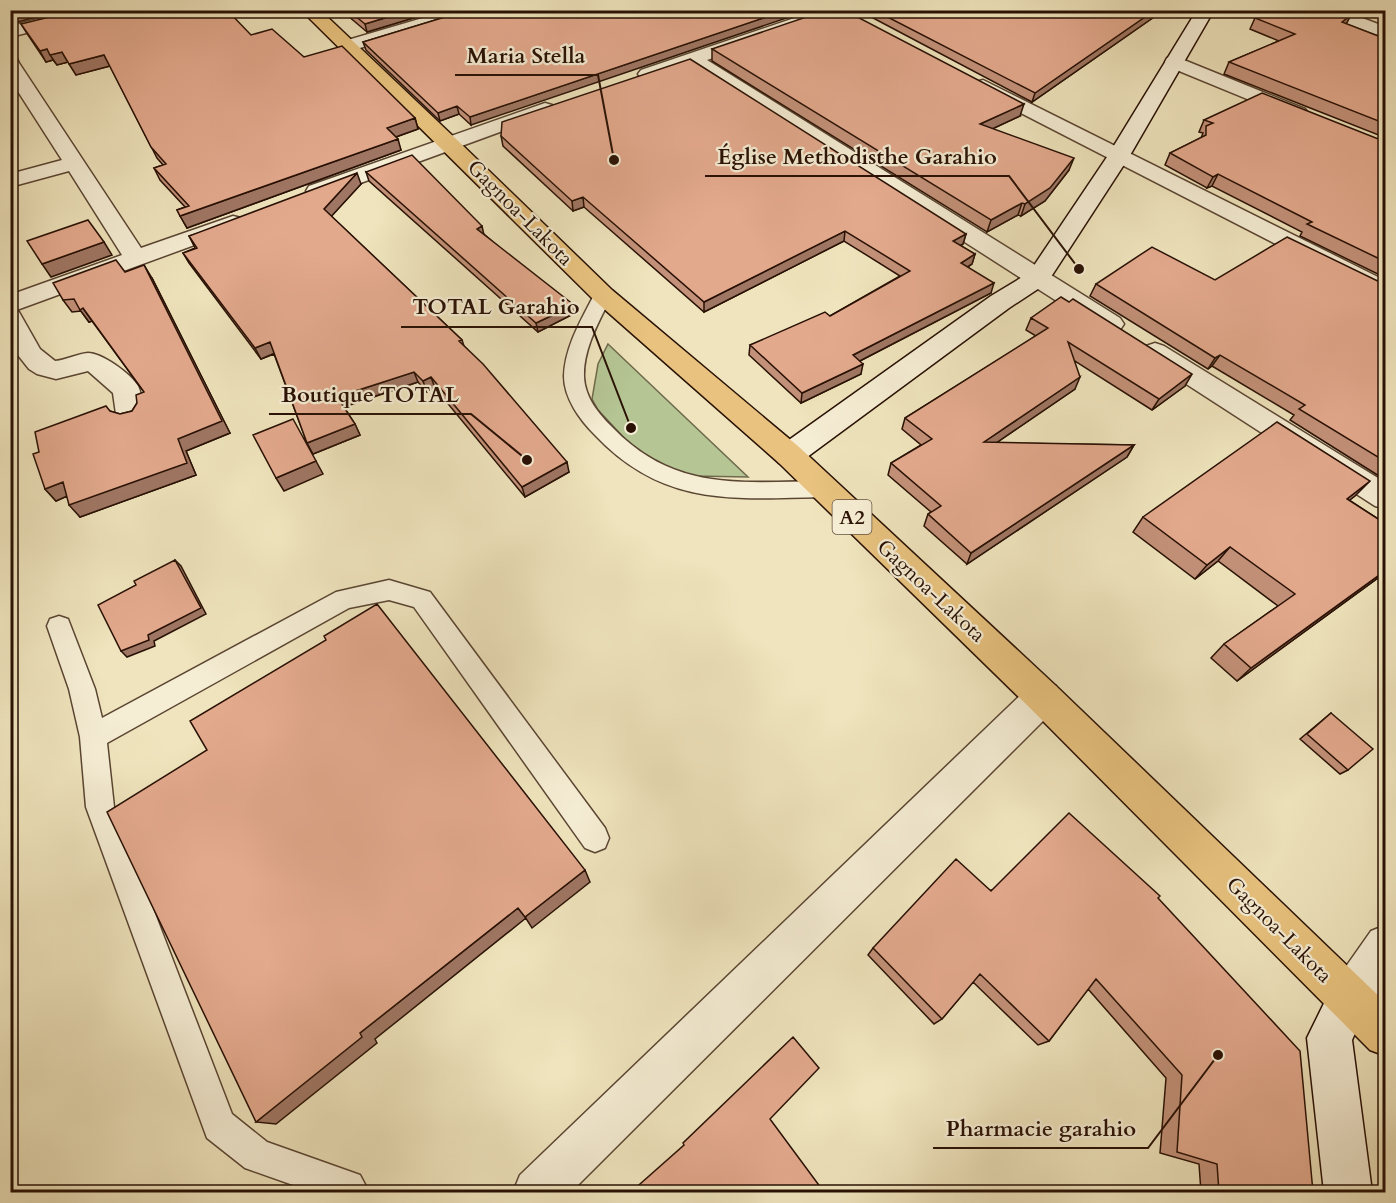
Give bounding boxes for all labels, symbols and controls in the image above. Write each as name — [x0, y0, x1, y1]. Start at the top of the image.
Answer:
callout: Maria Stella — [455, 35, 598, 75]
text: Maria Stella — [466, 41, 586, 71]
callout: Église Methodisthe Garahio — [705, 136, 1009, 176]
text: Église Methodisthe Garahio — [717, 142, 997, 172]
street label: Gagnoa-Lakota — [461, 154, 579, 272]
callout: TOTAL Garahio — [401, 287, 592, 327]
text: TOTAL Garahio — [412, 292, 580, 322]
callout: Boutique TOTAL — [269, 374, 471, 414]
text: Boutique TOTAL — [281, 380, 459, 410]
road number: A2 — [832, 500, 872, 534]
street label: Gagnoa-Lakota — [870, 533, 992, 649]
street label: Gagnoa-Lakota — [1220, 871, 1338, 989]
callout: Pharmacie garahio — [933, 1108, 1148, 1148]
text: Pharmacie garahio — [946, 1114, 1136, 1144]

